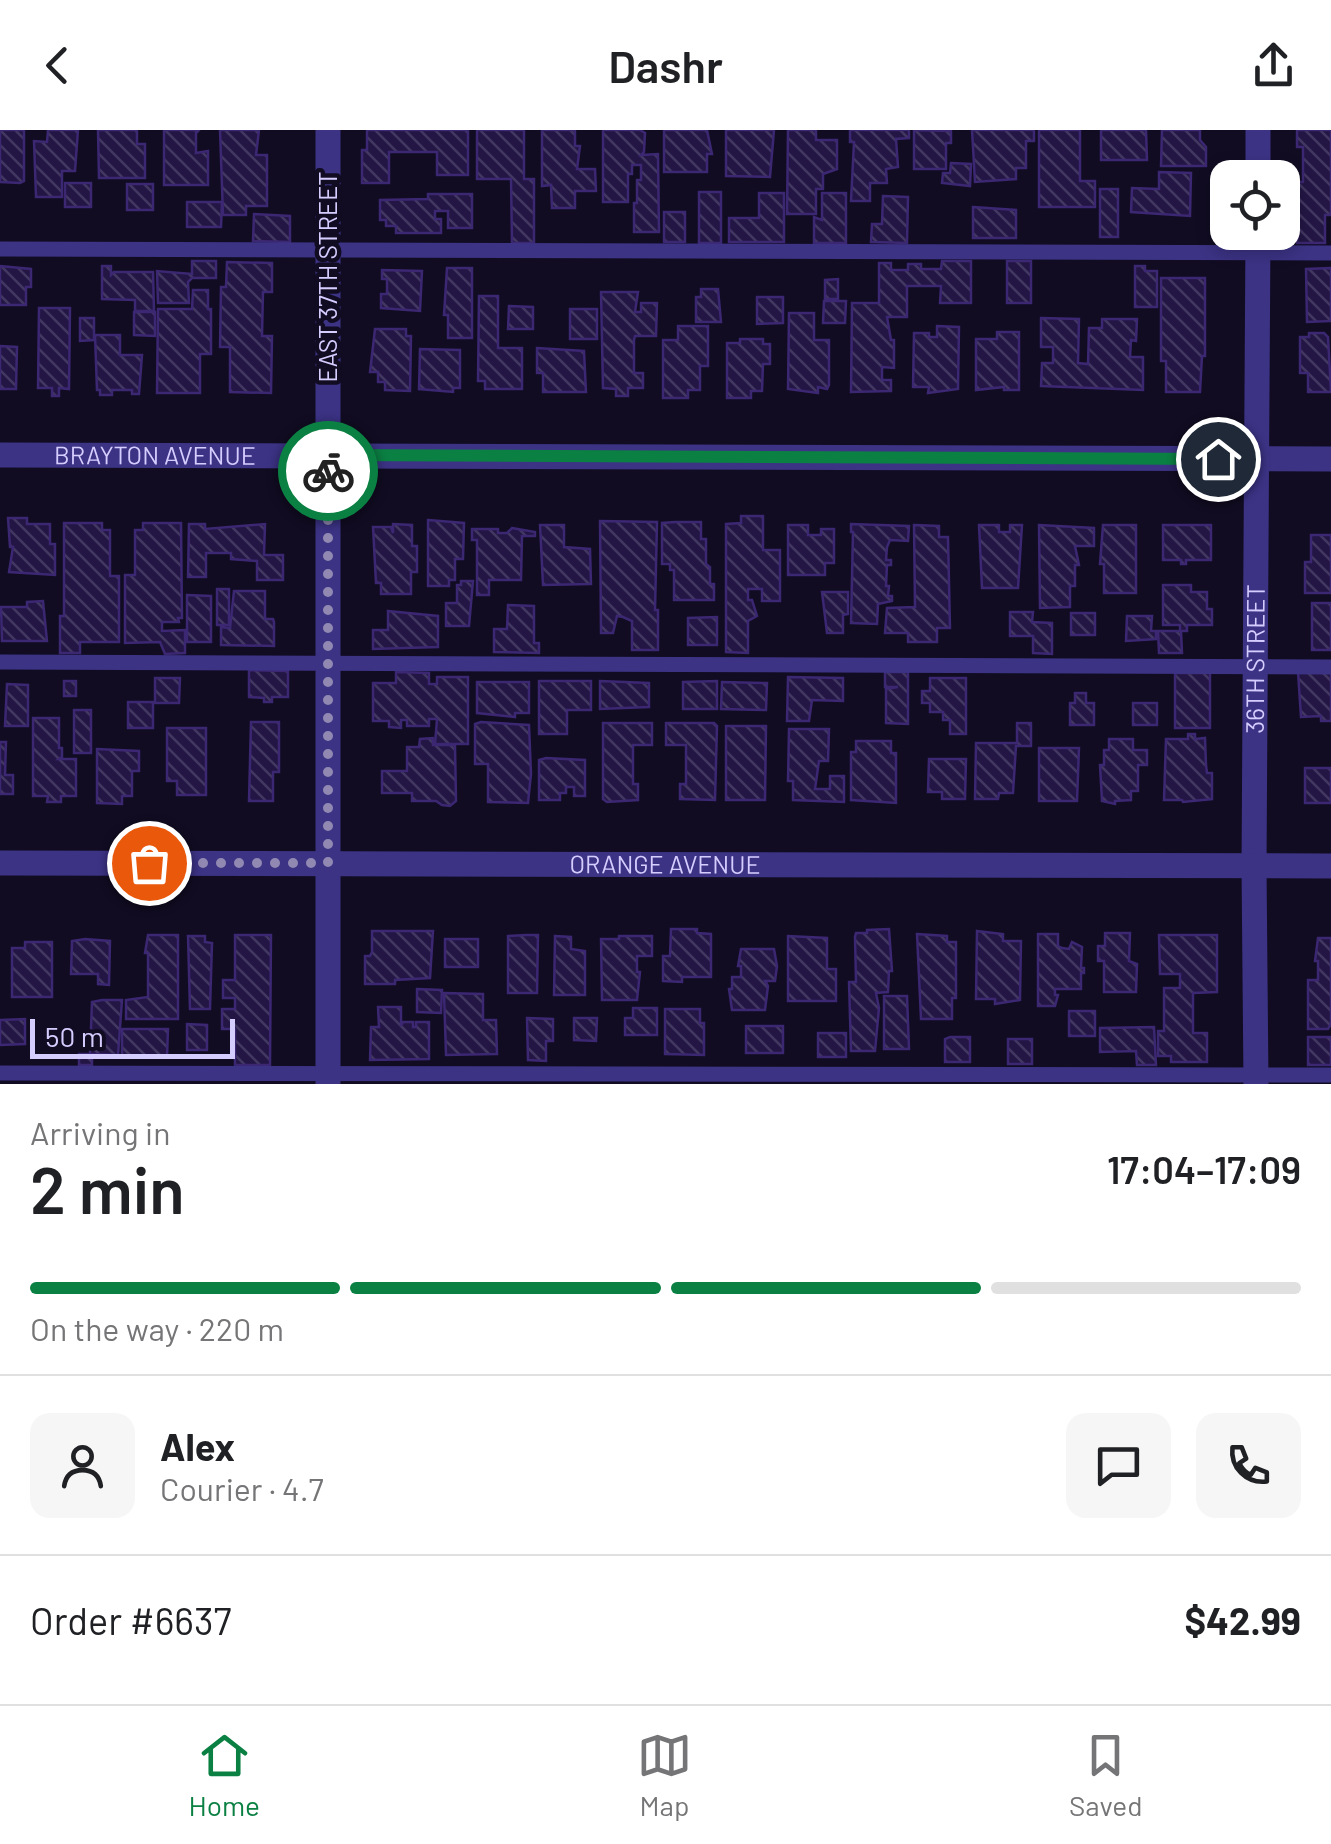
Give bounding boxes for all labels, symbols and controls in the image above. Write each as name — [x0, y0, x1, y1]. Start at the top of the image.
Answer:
icon: back — [30, 38, 85, 93]
text: Dashr — [608, 38, 723, 92]
icon: share — [1246, 38, 1301, 93]
map controls — [1210, 160, 1300, 250]
button: locate — [1210, 160, 1300, 250]
street label: EAST 37TH STREET — [312, 171, 342, 383]
pin — [1176, 417, 1261, 502]
courier — [278, 421, 378, 521]
icon: home — [1191, 432, 1246, 487]
street label: BRAYTON AVENUE — [54, 439, 256, 470]
icon: bike — [301, 444, 356, 499]
street label: 36TH STREET — [1239, 584, 1270, 734]
pin — [107, 821, 192, 906]
icon: bag — [122, 836, 177, 891]
street label: ORANGE AVENUE — [569, 848, 761, 879]
scale bar — [30, 1014, 235, 1058]
text: 50 m — [45, 1019, 104, 1053]
text: Arriving in — [30, 1113, 170, 1151]
text: 17:04–17:09 — [1107, 1146, 1301, 1192]
text: 2 min — [30, 1149, 185, 1227]
text: On the way · 220 m — [30, 1309, 284, 1347]
button: person — [30, 1413, 135, 1518]
button: chat — [1066, 1413, 1171, 1518]
button: phone — [1196, 1413, 1301, 1518]
text: Alex — [160, 1423, 235, 1469]
text: Courier · 4.7 — [160, 1469, 324, 1507]
text: Order #6637 — [30, 1597, 231, 1643]
text: $42.99 — [1184, 1597, 1301, 1643]
tab: Home — [189, 1728, 260, 1822]
tab: Map — [637, 1728, 692, 1822]
tab: Saved — [1069, 1728, 1142, 1822]

